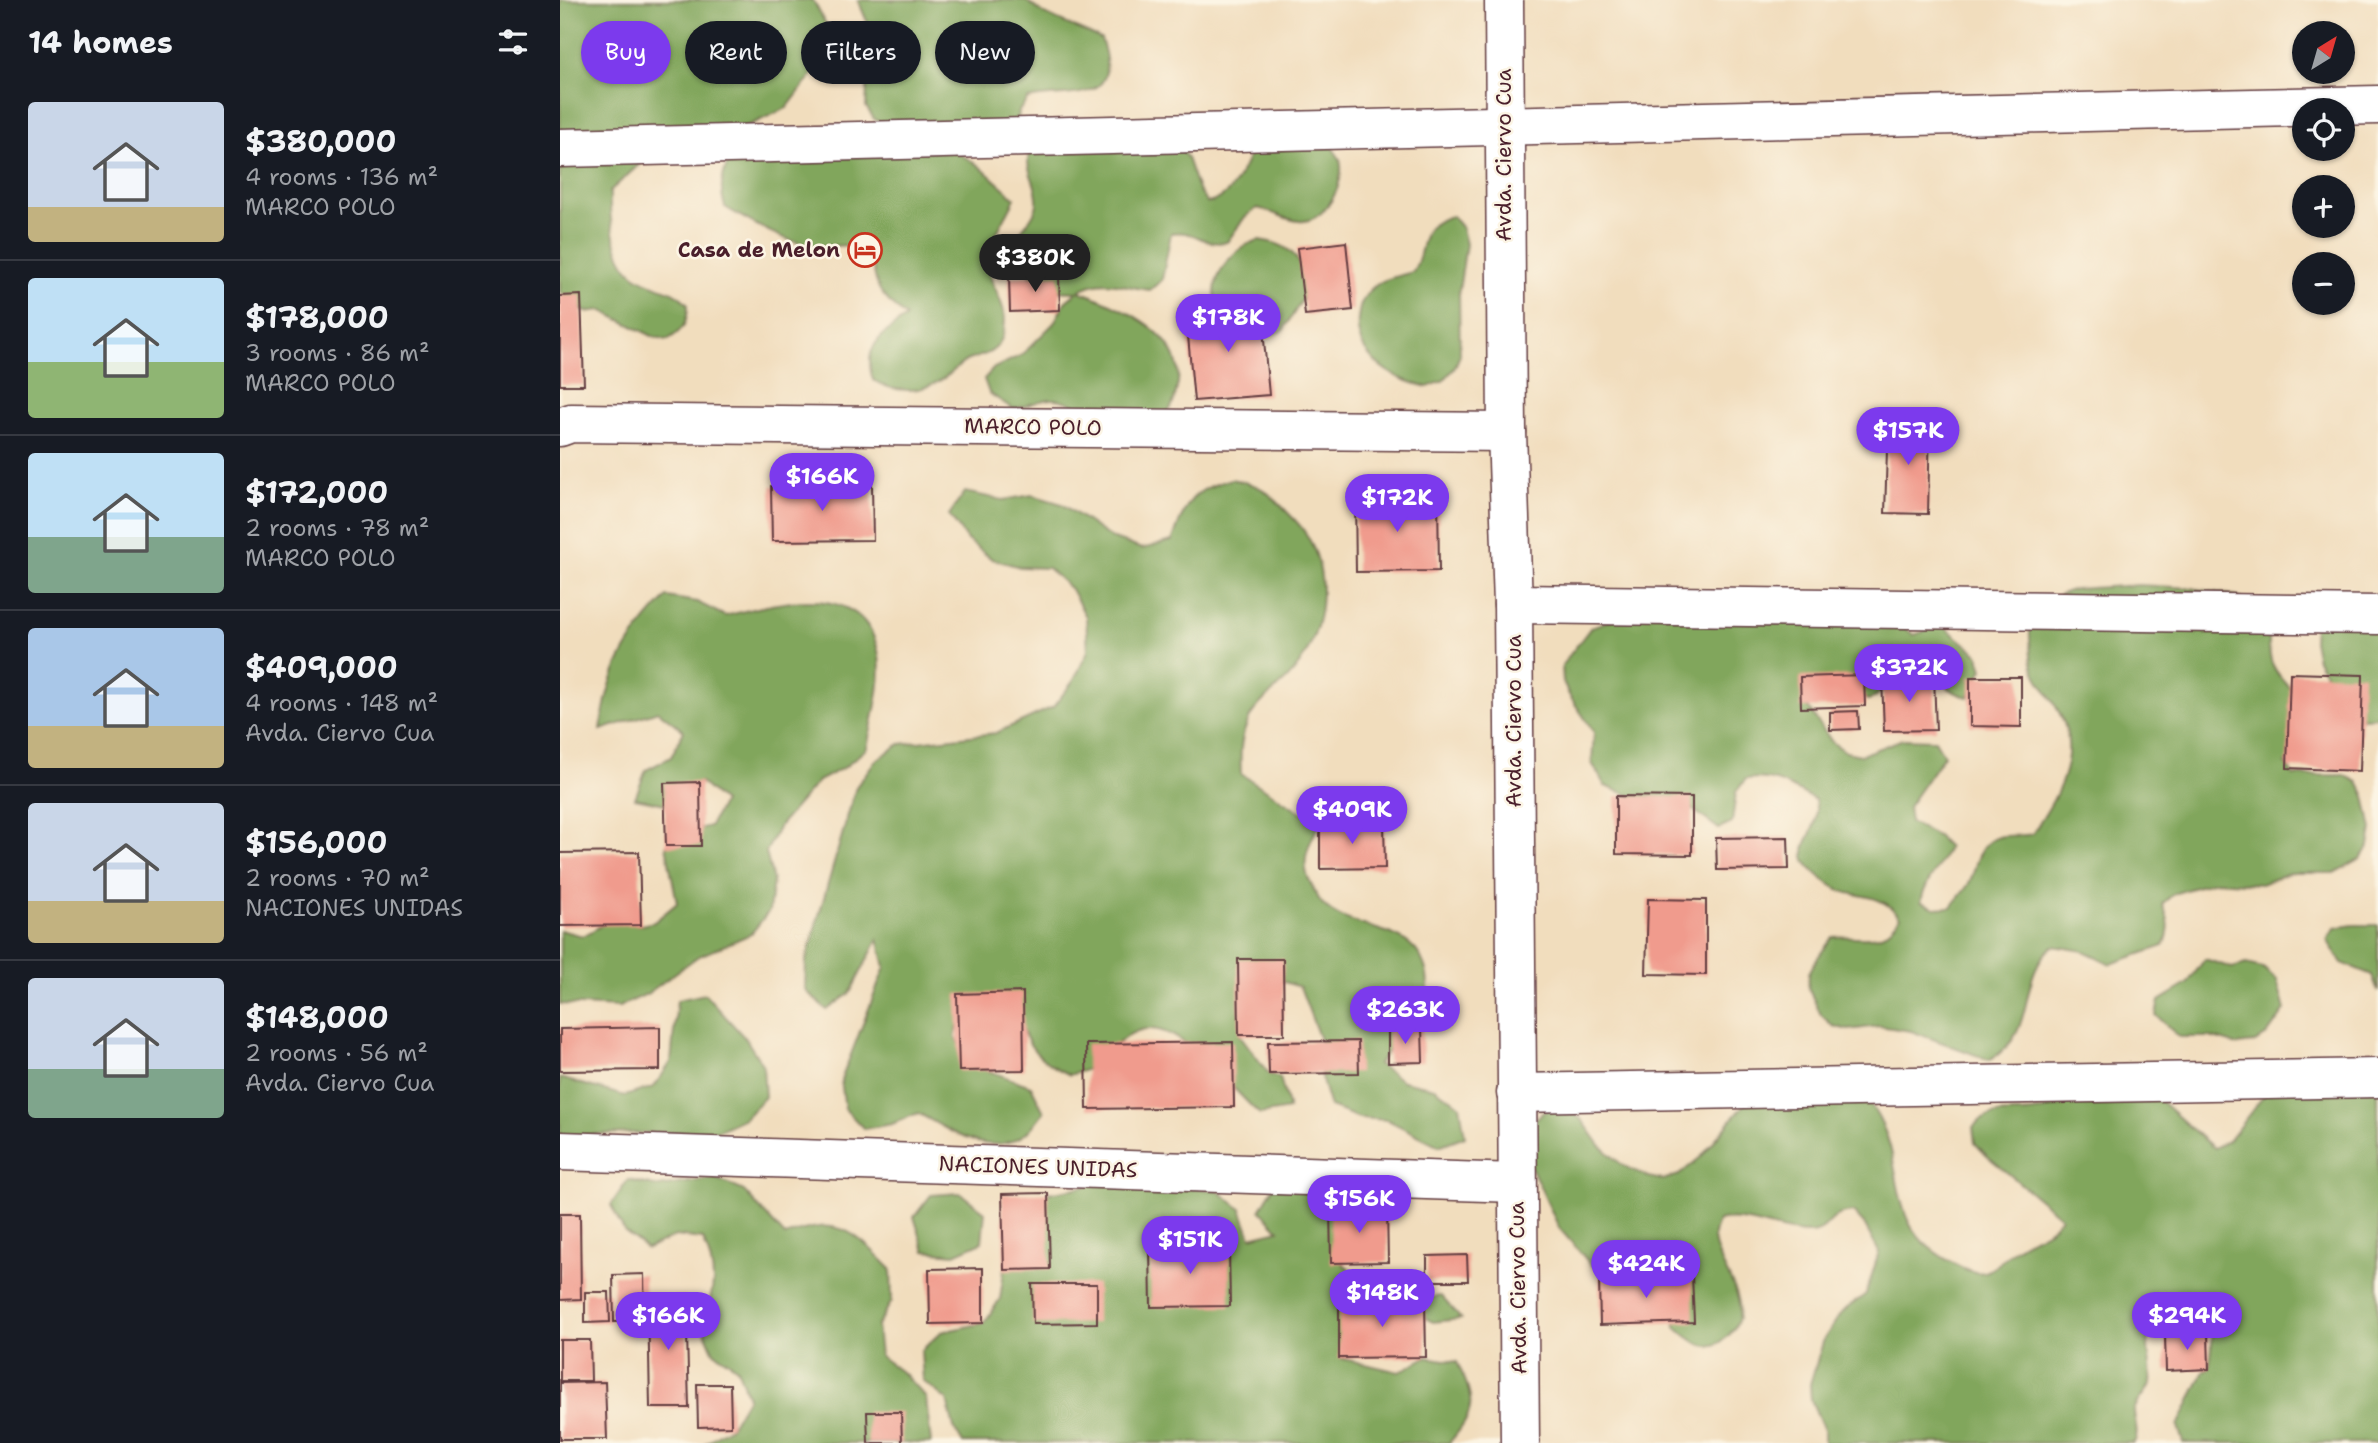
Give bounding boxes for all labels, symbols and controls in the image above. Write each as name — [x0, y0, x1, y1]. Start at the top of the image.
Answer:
chip: Buy — [581, 21, 671, 84]
chip: Rent — [685, 21, 787, 84]
chip: Filters — [801, 21, 921, 84]
chip: New — [935, 21, 1035, 84]
north arrow — [2292, 21, 2356, 84]
map controls — [2292, 21, 2355, 315]
text: 14 homes — [28, 22, 173, 63]
icon: filters — [494, 23, 532, 61]
street label: Avda. Ciervo Cua — [1490, 69, 1518, 241]
button: locate — [2292, 98, 2355, 161]
text: $380,000 — [245, 121, 397, 162]
icon: home — [84, 130, 168, 214]
text: 4 rooms · 136 m² — [245, 162, 438, 192]
button: + — [2292, 175, 2355, 238]
text: MARCO POLO — [245, 192, 396, 222]
hotel icon: Casa de Melon — [846, 231, 884, 269]
pin: $380K — [986, 234, 1084, 294]
place label: Casa de Melon — [678, 236, 840, 264]
text: $380K — [995, 242, 1075, 272]
button: − — [2292, 252, 2355, 315]
pin: $178K — [1179, 294, 1277, 354]
text: $178,000 — [245, 297, 389, 338]
text: $178K — [1192, 302, 1264, 332]
icon: home — [84, 306, 168, 390]
text: 3 rooms · 86 m² — [245, 338, 430, 368]
text: MARCO POLO — [245, 368, 396, 398]
pin: $157K — [1859, 407, 1957, 467]
street label: MARCO POLO — [964, 412, 1102, 442]
text: $157K — [1872, 415, 1944, 445]
pin: $166K — [773, 454, 871, 513]
text: $166K — [786, 461, 859, 491]
text: $172,000 — [245, 472, 388, 513]
pin: $172K — [1348, 475, 1446, 534]
icon: home — [84, 481, 168, 565]
text: $172K — [1361, 482, 1433, 512]
text: 2 rooms · 78 m² — [245, 513, 429, 543]
text: MARCO POLO — [245, 543, 396, 573]
street label: Avda. Ciervo Cua — [1500, 635, 1528, 807]
pin: $372K — [1860, 644, 1958, 704]
text: $409,000 — [245, 647, 398, 688]
text: $372K — [1870, 652, 1948, 682]
icon: home — [84, 656, 168, 740]
text: 4 rooms · 148 m² — [245, 688, 438, 718]
text: Avda. Ciervo Cua — [245, 718, 434, 748]
pin: $409K — [1303, 786, 1401, 846]
text: $409K — [1312, 794, 1392, 824]
text: $156,000 — [245, 822, 387, 863]
icon: home — [84, 831, 168, 915]
text: 2 rooms · 70 m² — [245, 863, 430, 893]
text: NACIONES UNIDAS — [245, 893, 463, 923]
pin: $263K — [1356, 986, 1454, 1046]
text: $263K — [1366, 994, 1444, 1024]
text: $148,000 — [245, 997, 389, 1038]
icon: home — [84, 1006, 168, 1090]
text: 2 rooms · 56 m² — [245, 1038, 428, 1068]
text: Avda. Ciervo Cua — [245, 1068, 434, 1098]
street label: NACIONES UNIDAS — [938, 1150, 1138, 1184]
pin: $156K — [1310, 1176, 1408, 1235]
text: $156K — [1323, 1183, 1395, 1213]
street label: Avda. Ciervo Cua — [1502, 1201, 1534, 1375]
pin: $151K — [1141, 1216, 1239, 1276]
text: $151K — [1157, 1224, 1223, 1254]
pin: $424K — [1597, 1240, 1695, 1300]
text: $424K — [1607, 1248, 1685, 1278]
pin: $148K — [1333, 1270, 1431, 1329]
text: $148K — [1346, 1277, 1418, 1307]
pin: $166K — [619, 1292, 717, 1352]
pin: $294K — [2138, 1292, 2236, 1352]
text: $166K — [632, 1300, 705, 1330]
text: $294K — [2148, 1300, 2226, 1330]

